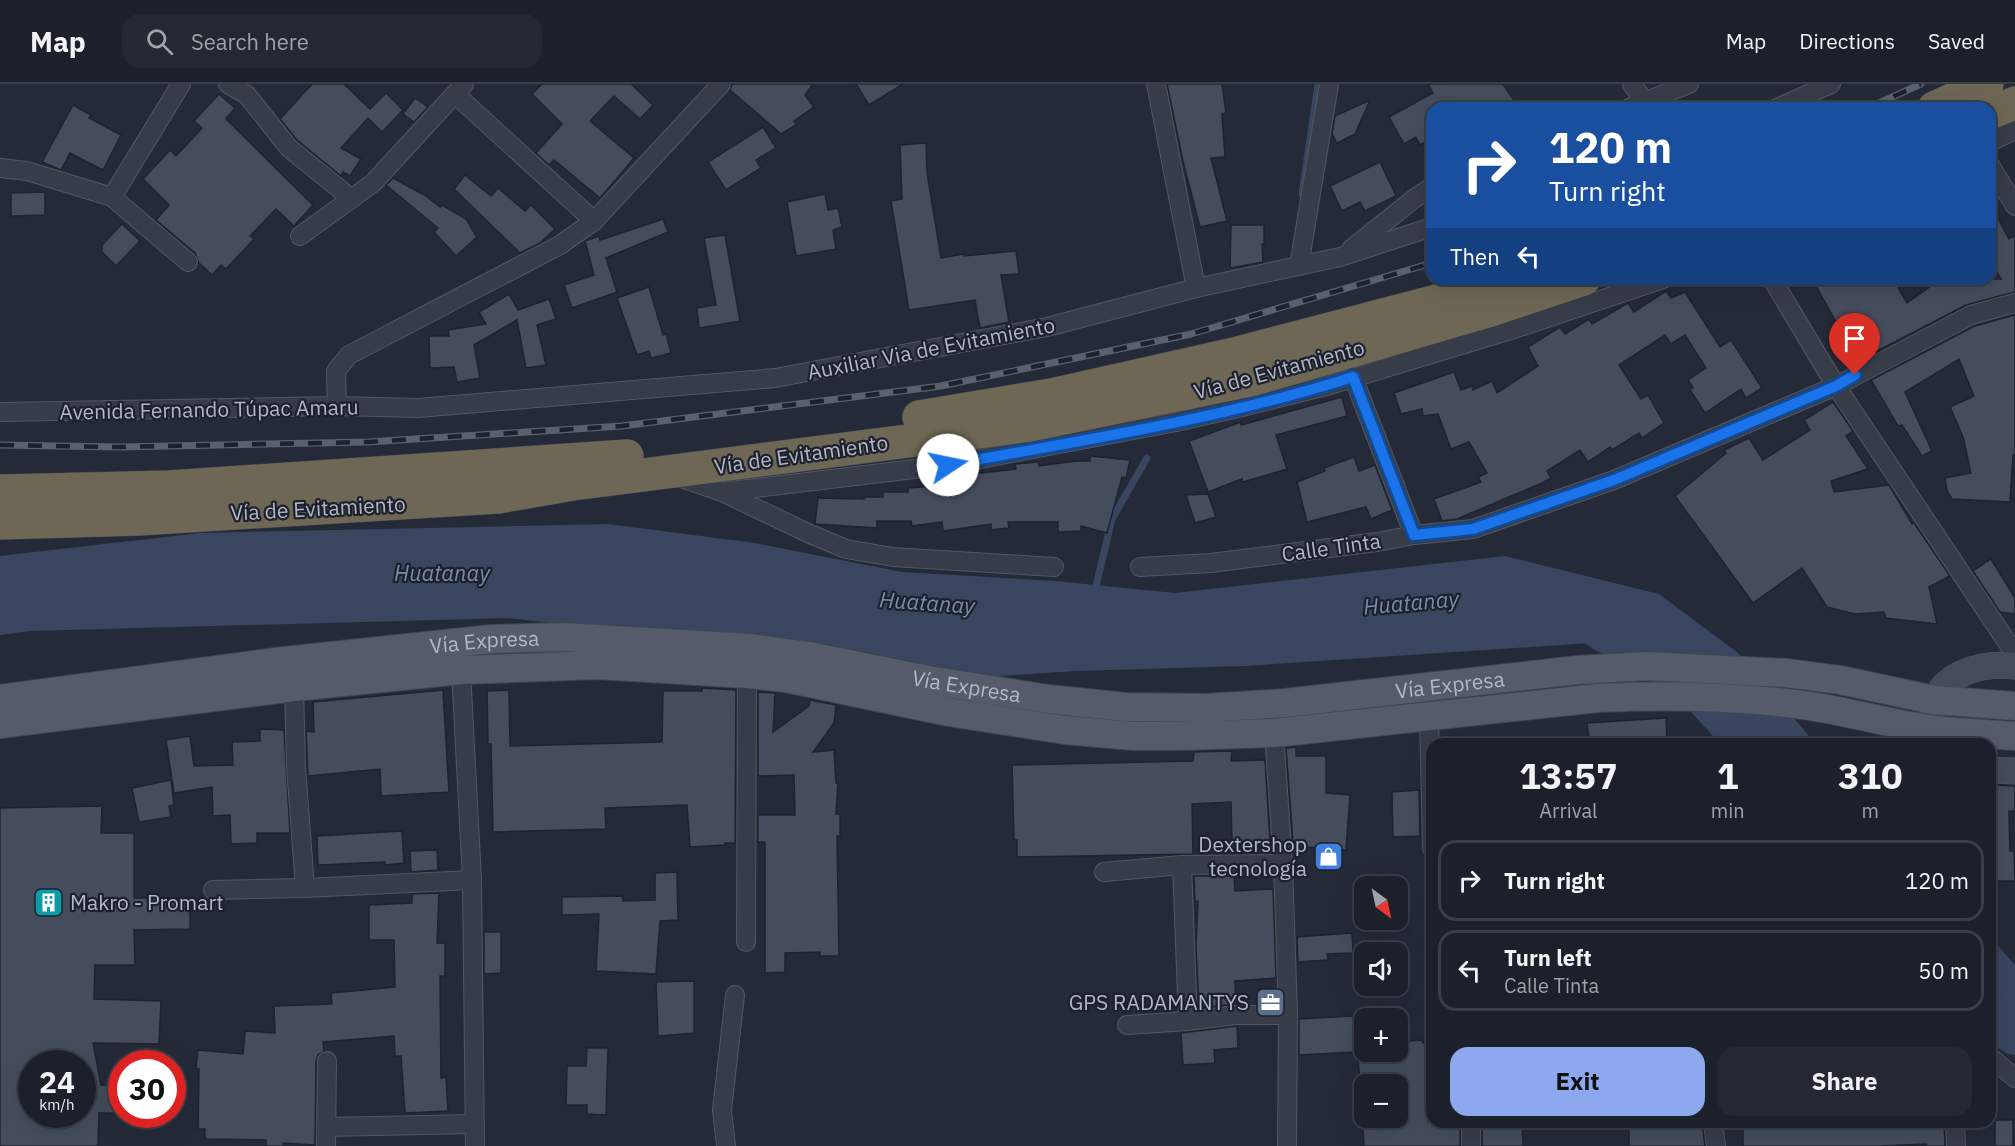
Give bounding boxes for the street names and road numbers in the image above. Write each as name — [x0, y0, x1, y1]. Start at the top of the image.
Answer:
street label: Auxiliar Via de Evitamiento — [805, 310, 1057, 386]
street label: Vía de Evitamiento — [1191, 333, 1367, 405]
street label: Avenida Fernando Túpac Amaru — [59, 392, 359, 426]
street label: Vía de Evitamiento — [712, 428, 890, 480]
street label: Vía de Evitamiento — [230, 489, 406, 527]
street label: Calle Tinta — [1280, 526, 1382, 568]
street label: Vía Expresa — [428, 624, 540, 660]
street label: Vía Expresa — [910, 663, 1023, 709]
street label: Vía Expresa — [1394, 664, 1506, 704]

